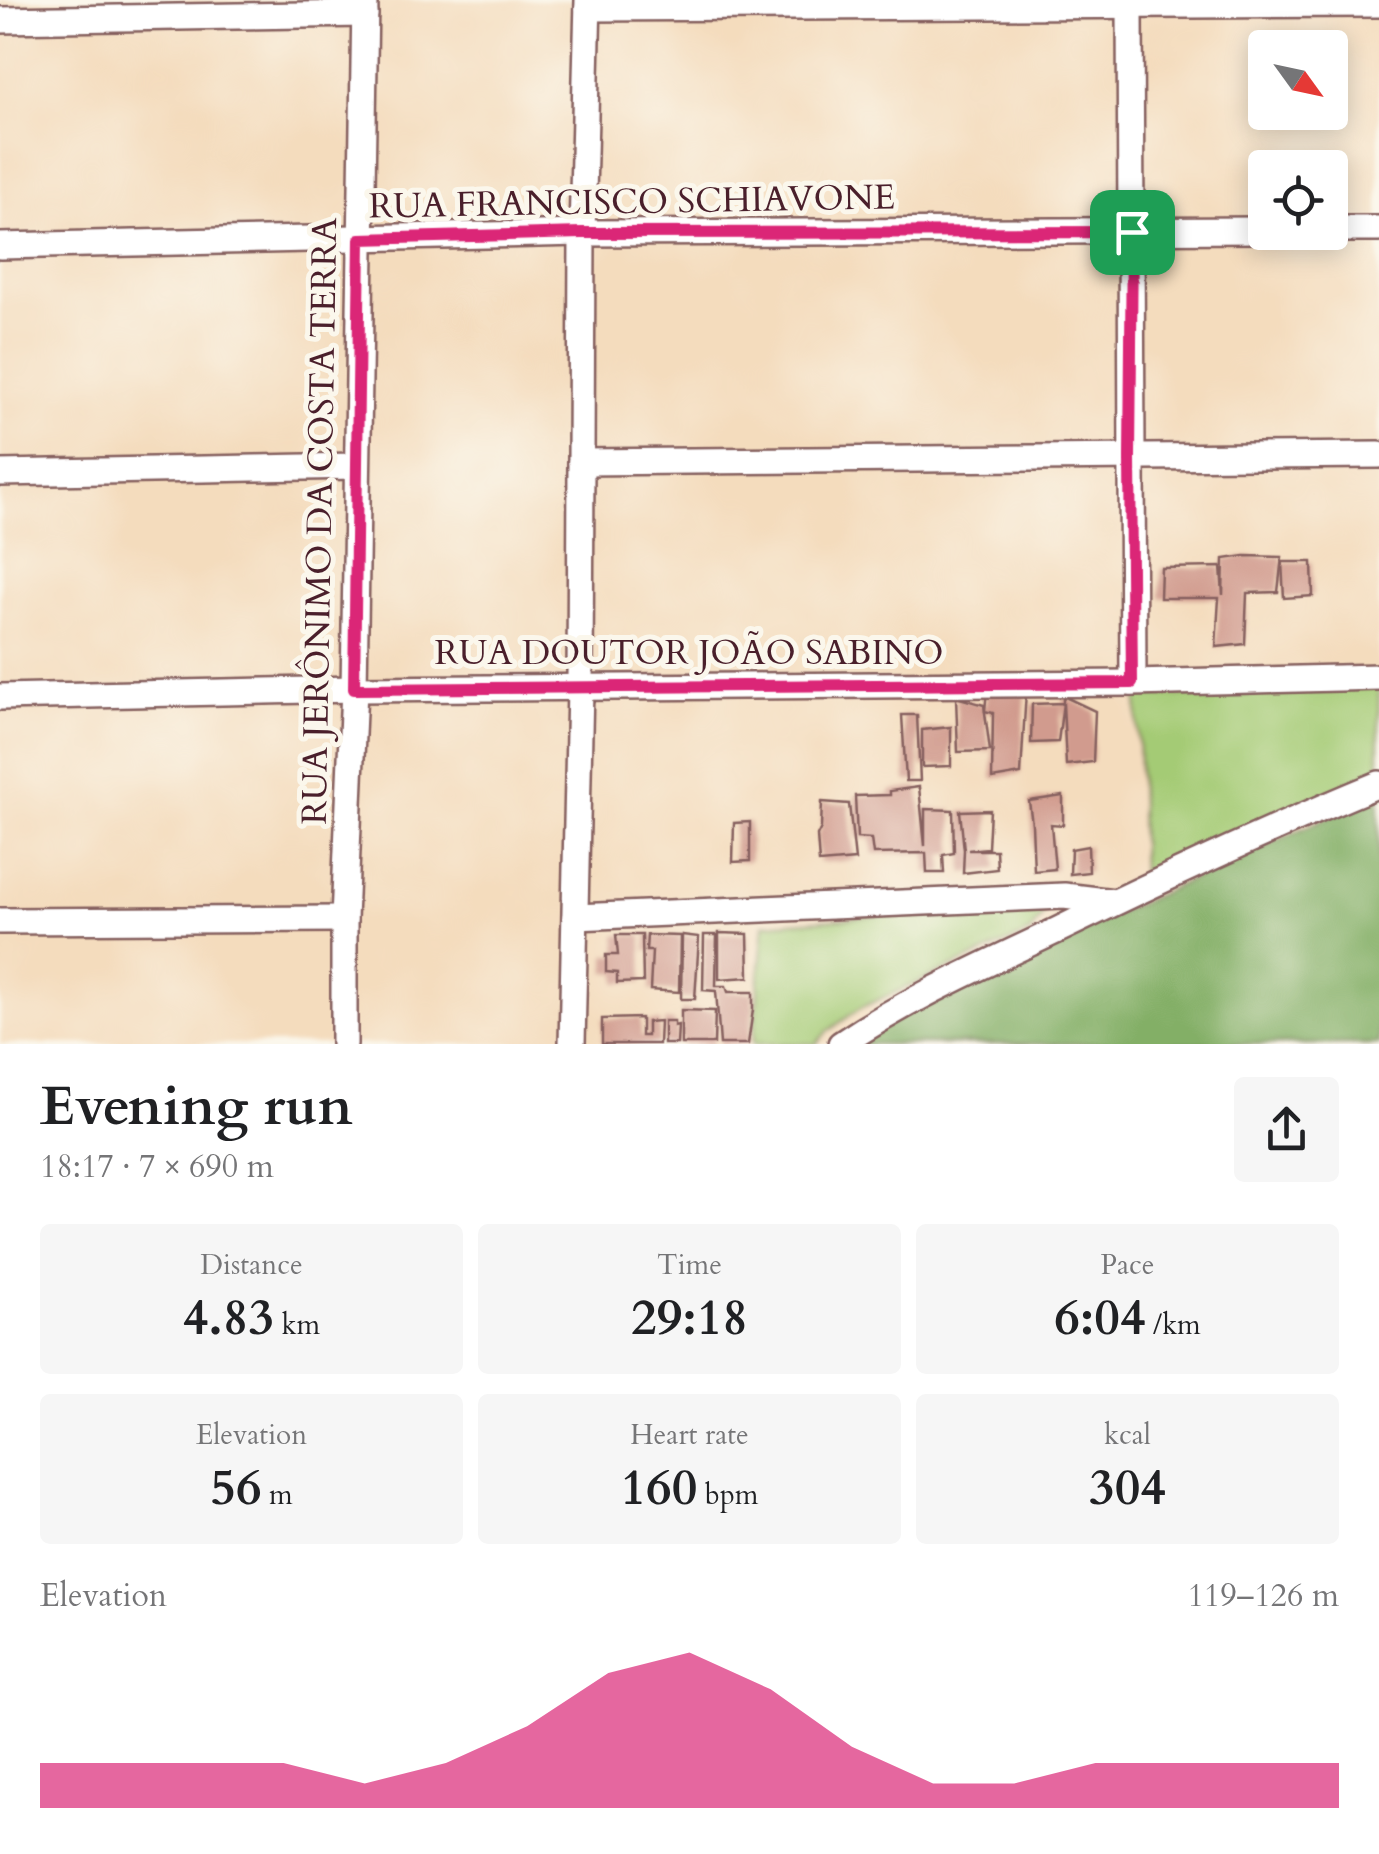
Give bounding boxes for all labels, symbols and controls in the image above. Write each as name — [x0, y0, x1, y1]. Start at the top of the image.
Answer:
north arrow — [1248, 30, 1348, 130]
map controls — [1248, 30, 1348, 250]
button: locate — [1248, 150, 1348, 250]
street label: RUA FRANCISCO SCHIAVONE — [368, 173, 896, 231]
pin — [1090, 190, 1175, 275]
icon: arrive — [1105, 205, 1160, 260]
street label: RUA JERÔNIMO DA COSTA TERRA — [291, 217, 349, 825]
street label: RUA DOUTOR JOÃO SABINO — [435, 629, 943, 677]
text: Evening run — [40, 1070, 353, 1144]
button: share — [1234, 1077, 1339, 1182]
text: 18:17 · 7 × 690 m — [40, 1145, 274, 1189]
text: Distance — [200, 1246, 303, 1284]
text: Time — [657, 1246, 722, 1284]
text: Pace — [1100, 1246, 1155, 1284]
text: 4.83 — [183, 1284, 274, 1352]
text: 29:18 — [631, 1284, 748, 1352]
text: 6:04 — [1054, 1284, 1146, 1352]
text: km — [274, 1306, 320, 1344]
text: /km — [1146, 1306, 1201, 1344]
text: Elevation — [196, 1416, 307, 1454]
text: Heart rate — [630, 1416, 749, 1454]
text: kcal — [1104, 1416, 1151, 1454]
text: 56 — [210, 1454, 262, 1522]
text: 160 — [621, 1454, 697, 1522]
text: 304 — [1089, 1454, 1166, 1522]
text: m — [262, 1476, 293, 1514]
text: bpm — [697, 1476, 758, 1514]
text: Elevation — [40, 1574, 167, 1618]
text: 119–126 m — [1187, 1574, 1339, 1618]

